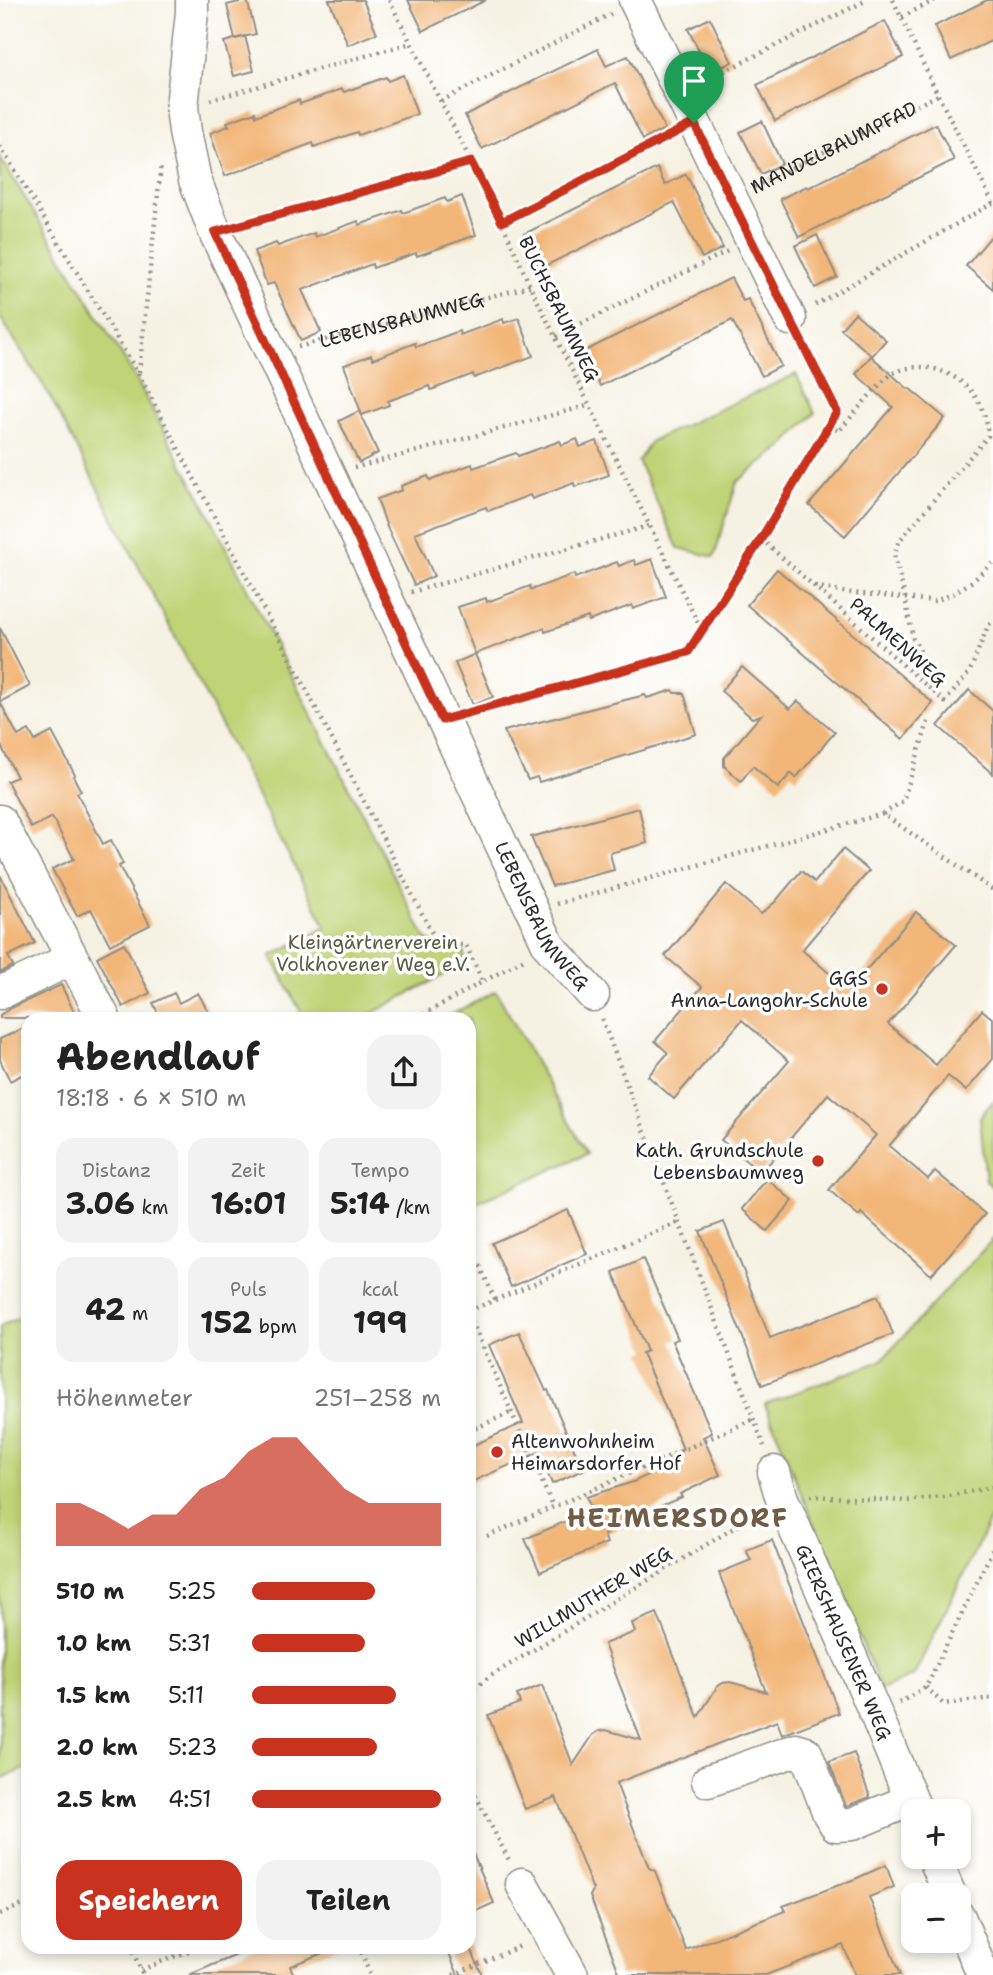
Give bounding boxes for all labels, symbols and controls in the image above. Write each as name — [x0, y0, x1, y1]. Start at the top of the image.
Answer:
pin — [664, 51, 724, 123]
icon: arrive — [675, 62, 713, 100]
street label: MANDELBAUMPFAD — [746, 95, 921, 199]
street label: BUCHSBAUMWEG — [513, 232, 605, 386]
street label: LEBENSBAUMWEG — [317, 286, 486, 353]
street label: PALMENWEG — [844, 592, 952, 692]
street label: LEBENSBAUMWEG — [489, 837, 595, 995]
park label: Kleingärtnerverein Volkhovener Weg e.V. — [276, 930, 470, 977]
place label: GGS Anna-Langohr-Schule — [671, 966, 868, 1013]
marker: GGS Anna-Langohr-Schule — [874, 981, 890, 997]
text: Abendlauf — [56, 1031, 260, 1082]
button: share — [367, 1035, 441, 1109]
text: 18:18 · 6 × 510 m — [56, 1083, 246, 1113]
place label: Kath. Grundschule Lebensbaumweg — [635, 1138, 804, 1185]
marker: Kath. Grundschule Lebensbaumweg — [810, 1153, 826, 1169]
text: Distanz — [82, 1158, 151, 1183]
text: Zeit — [231, 1158, 266, 1183]
text: Tempo — [351, 1158, 409, 1183]
text: 3.06 — [65, 1183, 135, 1224]
text: 16:01 — [210, 1183, 287, 1224]
text: 5:14 — [330, 1183, 390, 1224]
text: km — [135, 1195, 168, 1220]
text: /km — [390, 1195, 430, 1220]
text: Puls — [230, 1277, 267, 1302]
text: kcal — [362, 1277, 399, 1302]
text: 42 — [85, 1289, 126, 1330]
text: m — [126, 1301, 148, 1326]
text: 152 — [200, 1302, 252, 1343]
text: 199 — [353, 1302, 408, 1343]
text: bpm — [252, 1314, 297, 1339]
text: Höhenmeter — [56, 1383, 193, 1413]
text: 251–258 m — [314, 1383, 441, 1413]
place label: Altenwohnheim Heimarsdorfer Hof — [511, 1429, 682, 1476]
marker: Altenwohnheim Heimarsdorfer Hof — [489, 1444, 505, 1460]
district label: HEIMERSDORF — [567, 1500, 789, 1535]
street label: WILLMUTHER WEG — [510, 1540, 676, 1654]
street label: GIERSHAUSENER WEG — [791, 1540, 898, 1744]
text: 510 m — [56, 1576, 124, 1606]
text: 5:25 — [168, 1576, 216, 1606]
text: 1.0 km — [56, 1628, 131, 1658]
text: 5:31 — [168, 1628, 211, 1658]
text: 1.5 km — [56, 1680, 130, 1710]
text: 5:11 — [168, 1680, 204, 1710]
text: 2.0 km — [56, 1732, 138, 1762]
text: 5:23 — [168, 1732, 217, 1762]
text: 2.5 km — [56, 1784, 137, 1814]
text: 4:51 — [168, 1784, 212, 1814]
map controls — [901, 1799, 971, 1953]
button: + — [901, 1799, 971, 1869]
button: Speichern — [56, 1860, 242, 1940]
button: Teilen — [256, 1860, 441, 1940]
button: − — [901, 1883, 971, 1953]

